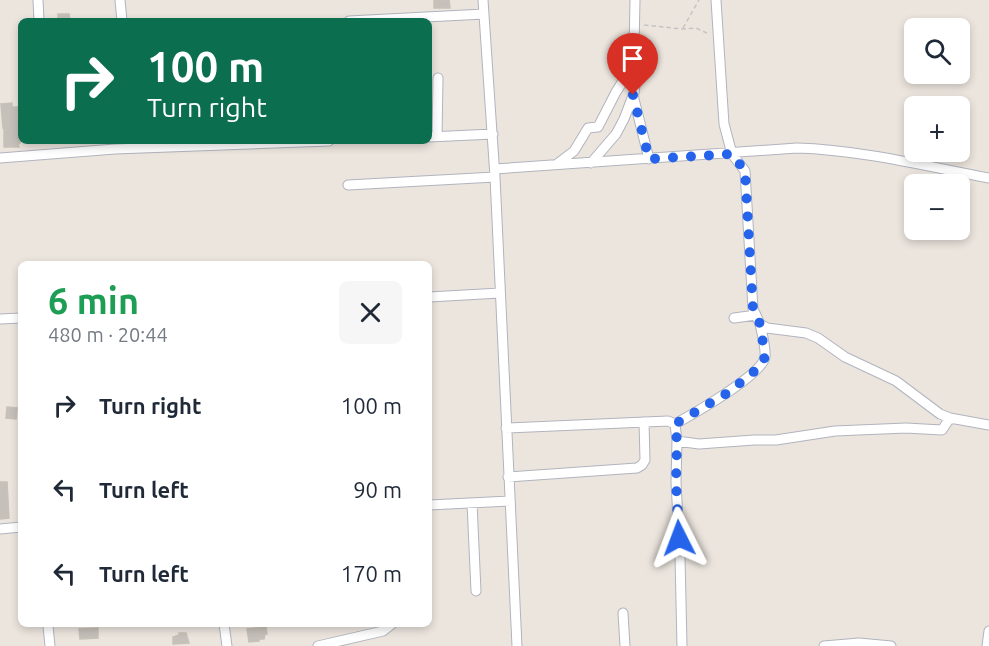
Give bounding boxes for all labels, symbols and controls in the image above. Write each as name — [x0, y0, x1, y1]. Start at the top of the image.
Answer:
map controls — [904, 18, 970, 240]
button: search — [904, 18, 970, 84]
pin — [607, 33, 658, 95]
icon: right — [48, 42, 126, 120]
icon: arrive — [616, 42, 649, 75]
text: 100 m — [147, 43, 264, 90]
text: Turn right — [147, 92, 267, 122]
button: + — [904, 96, 970, 162]
button: − — [904, 174, 970, 240]
text: 6 min — [48, 280, 139, 321]
button: close — [339, 281, 402, 344]
text: 480 m · 20:44 — [48, 323, 168, 346]
icon: right — [48, 389, 81, 422]
text: Turn right — [99, 393, 201, 418]
text: 100 m — [341, 393, 402, 418]
icon: left — [48, 473, 81, 506]
text: Turn left — [99, 477, 189, 502]
text: 90 m — [353, 477, 402, 502]
position arrow — [647, 506, 711, 570]
icon: left — [48, 557, 81, 590]
text: Turn left — [99, 561, 189, 586]
text: 170 m — [341, 561, 402, 586]

